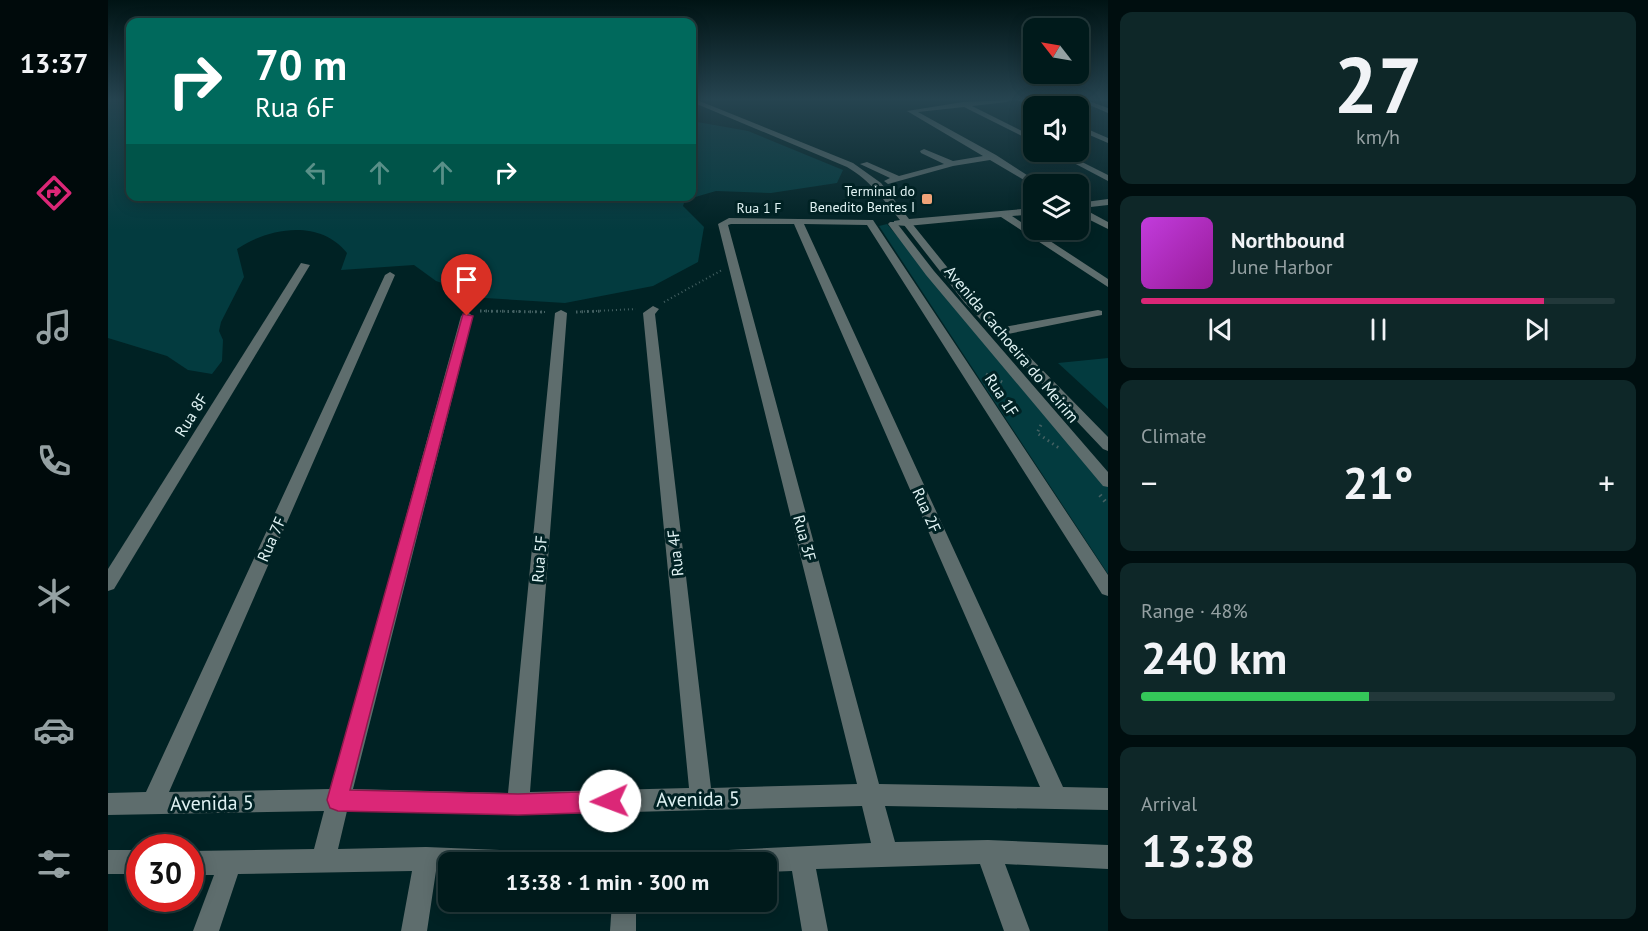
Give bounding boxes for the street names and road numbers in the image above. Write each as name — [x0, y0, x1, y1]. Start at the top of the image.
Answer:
street label: Rua 1 F — [736, 199, 782, 217]
street label: Avenida Cachoeira do Meirim — [940, 261, 1084, 427]
street label: Rua 1F — [981, 370, 1023, 420]
street label: Rua 8F — [170, 390, 212, 440]
street label: Rua 2F — [908, 484, 946, 536]
street label: Rua 7F — [252, 513, 290, 565]
street label: Rua 3F — [789, 513, 821, 563]
street label: Rua 4F — [663, 528, 687, 578]
street label: Rua 5F — [527, 535, 551, 583]
street label: Avenida 5 — [656, 785, 740, 813]
street label: Avenida 5 — [170, 789, 254, 817]

